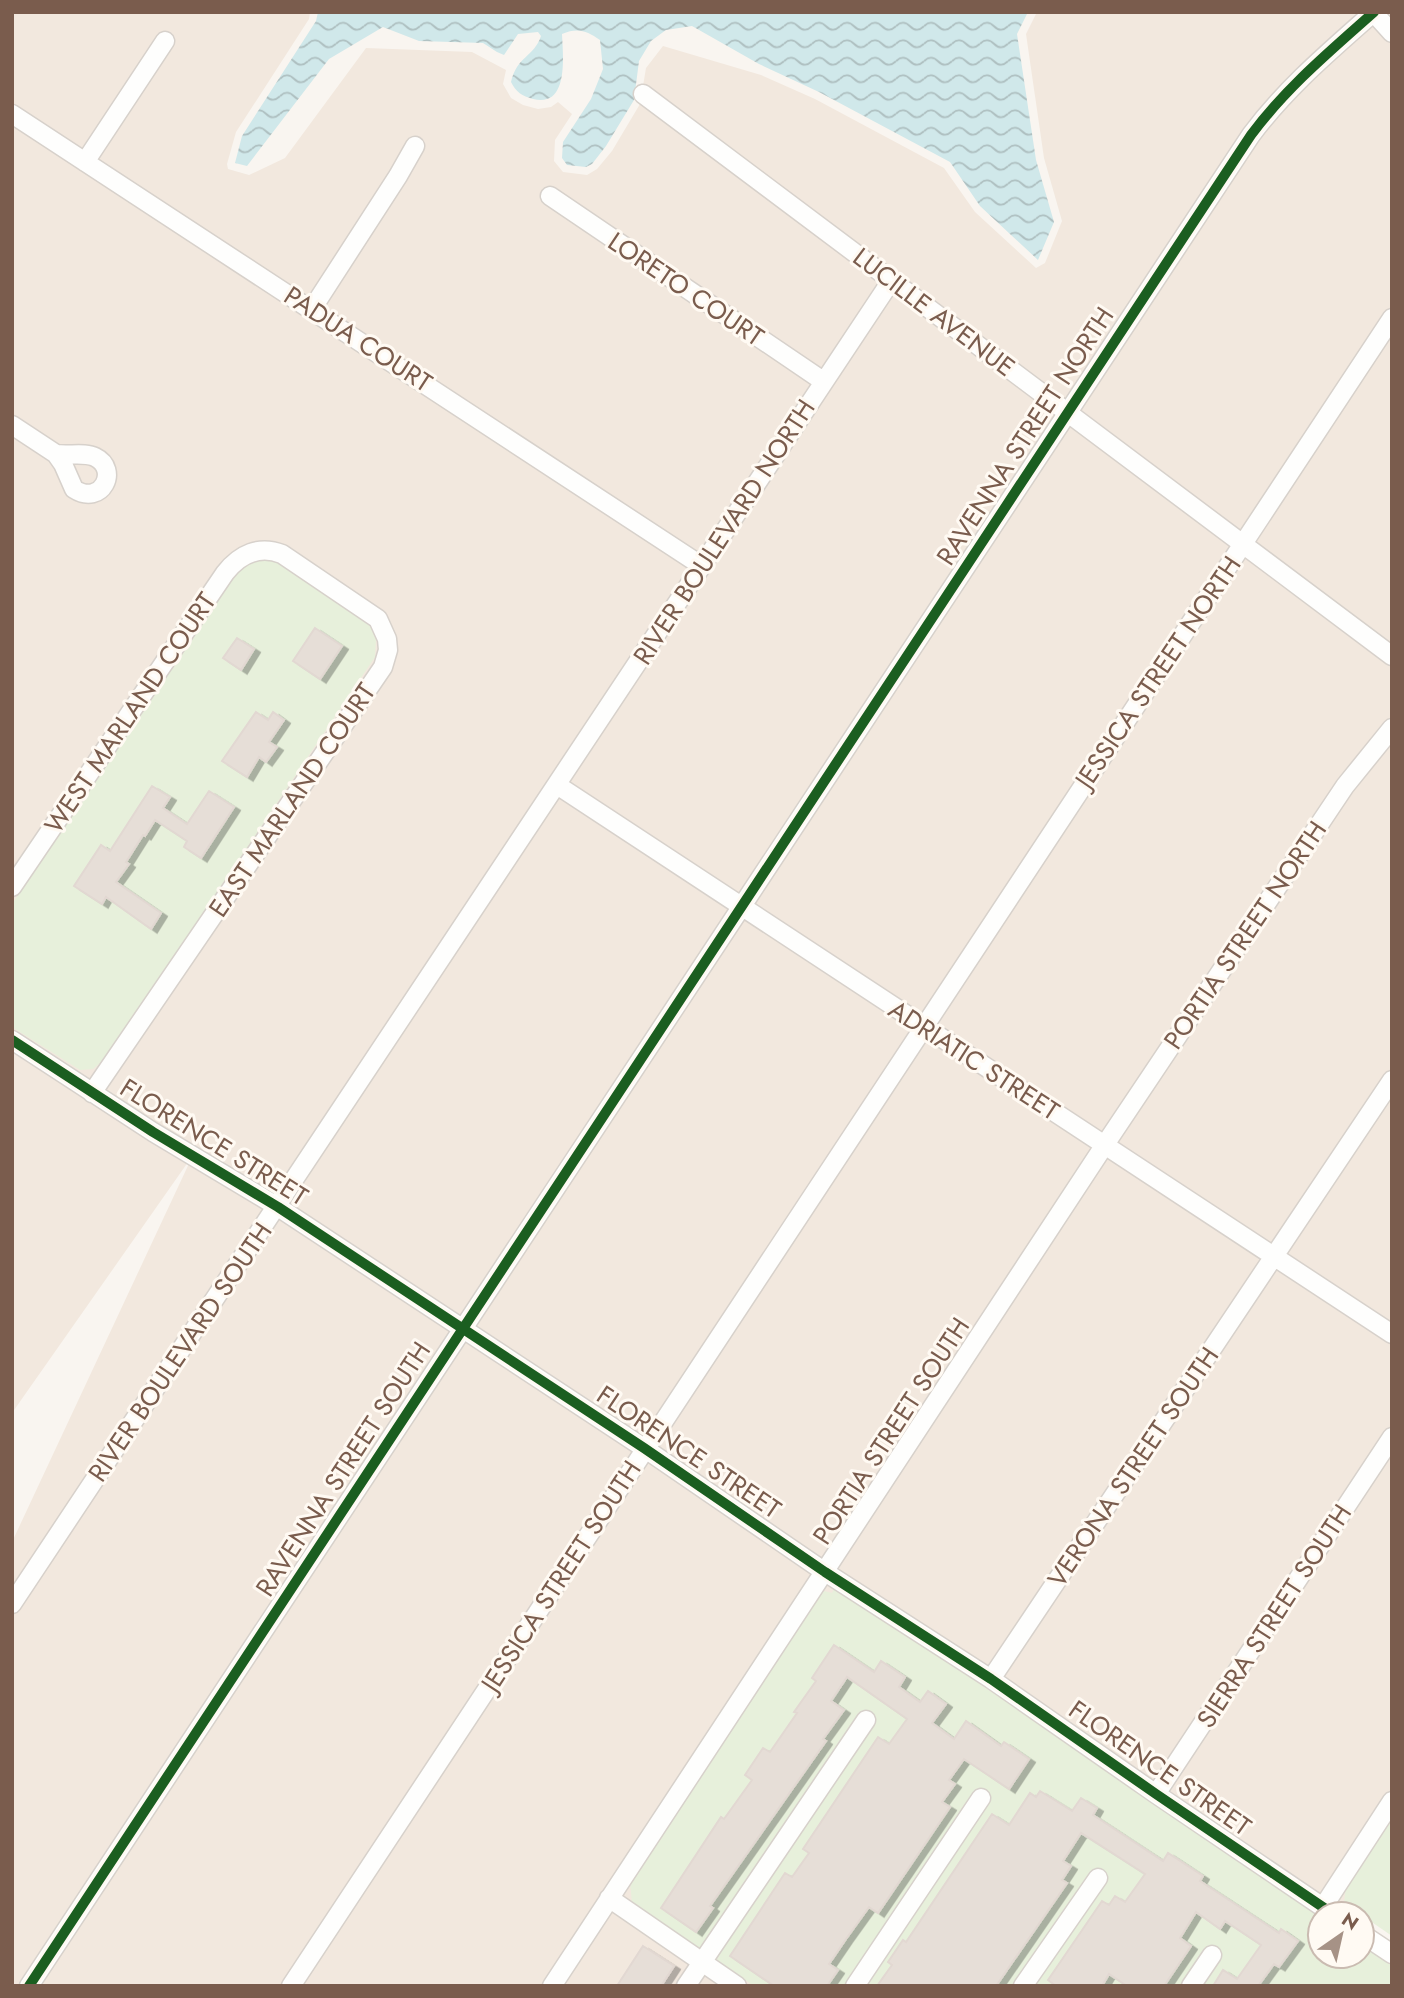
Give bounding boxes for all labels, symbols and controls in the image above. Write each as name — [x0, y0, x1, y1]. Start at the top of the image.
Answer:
street label: LORETO COURT — [600, 223, 772, 355]
street label: LUCILLE AVENUE — [845, 238, 1023, 386]
street label: PADUA COURT — [276, 277, 440, 401]
street label: RAVENNA STREET NORTH — [927, 299, 1123, 573]
street label: RIVER BOULEVARD NORTH — [624, 392, 824, 672]
street label: JESSICA STREET NORTH — [1064, 548, 1250, 798]
street label: WEST MARLAND COURT — [35, 585, 225, 841]
street label: EAST MARLAND COURT — [199, 675, 385, 925]
street label: PORTIA STREET NORTH — [1154, 813, 1336, 1057]
street label: ADRIATIC STREET — [881, 990, 1067, 1130]
street label: FLORENCE STREET — [113, 1069, 315, 1215]
street label: RIVER BOULEVARD SOUTH — [79, 1215, 281, 1489]
street label: PORTIA STREET SOUTH — [803, 1310, 979, 1552]
street label: RAVENNA STREET SOUTH — [246, 1334, 440, 1604]
street label: VERONA STREET SOUTH — [1038, 1339, 1228, 1595]
street label: FLORENCE STREET — [589, 1376, 789, 1528]
street label: JESSICA STREET SOUTH — [470, 1453, 650, 1702]
street label: SIERRA STREET SOUTH — [1187, 1497, 1361, 1735]
street label: FLORENCE STREET — [1061, 1691, 1259, 1845]
north arrow — [1306, 1900, 1376, 1970]
text: N — [1336, 1906, 1364, 1937]

